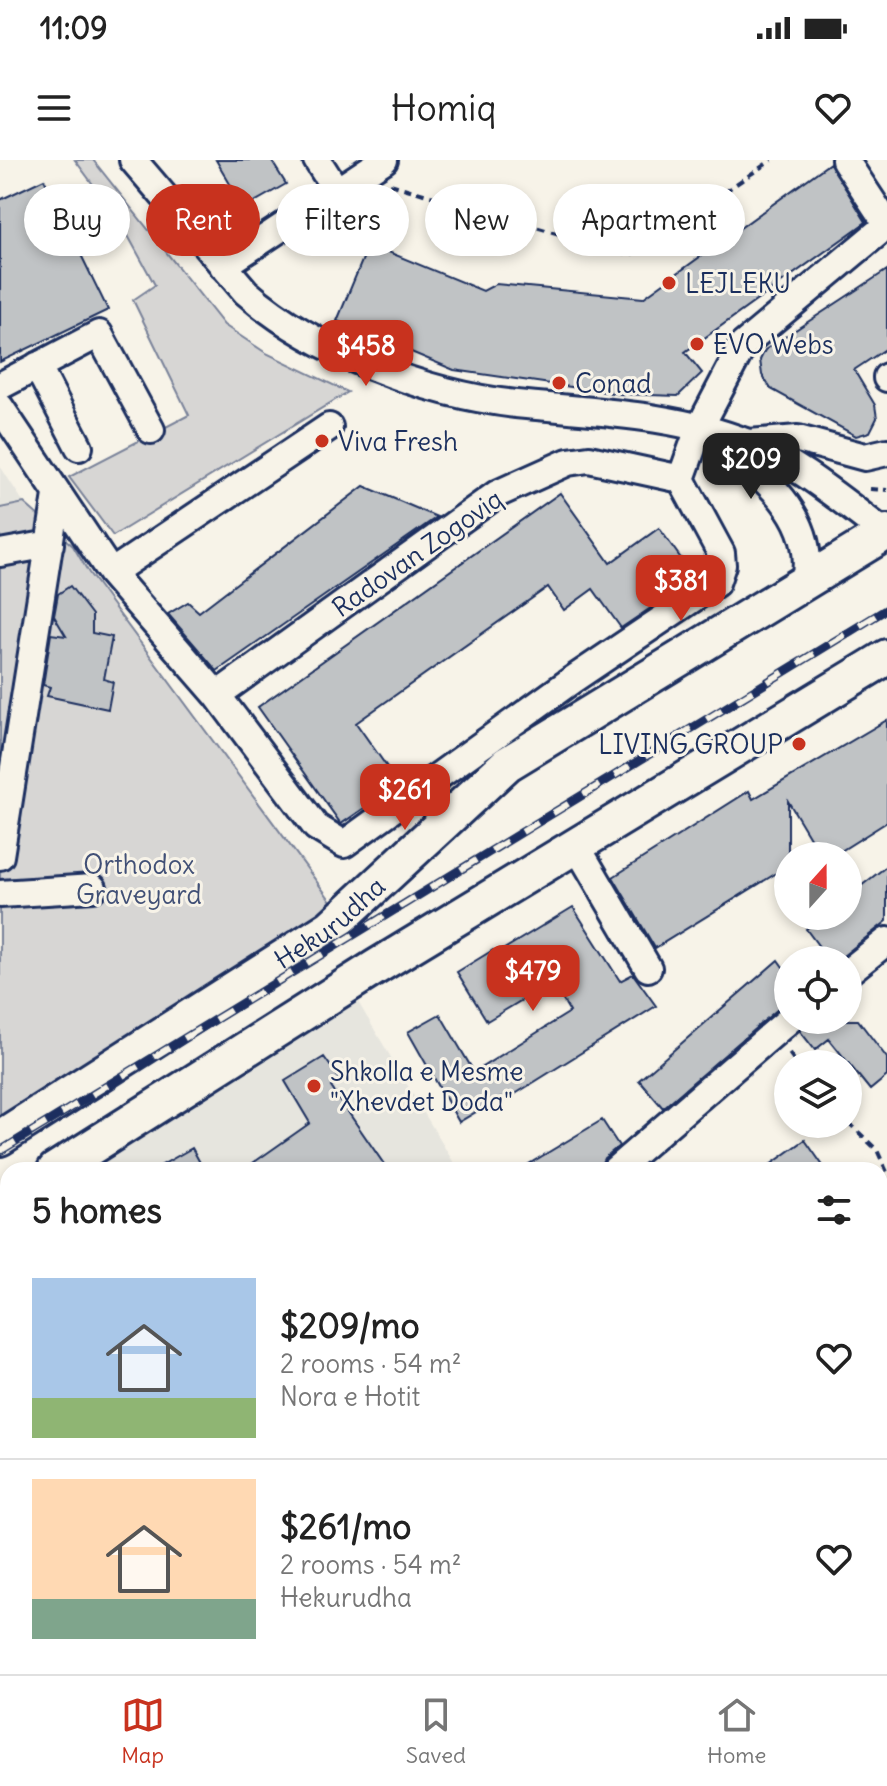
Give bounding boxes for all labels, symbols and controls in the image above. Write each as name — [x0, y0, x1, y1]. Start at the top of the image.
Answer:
text: 11:09 — [40, 9, 108, 47]
icon: menu — [32, 86, 76, 130]
text: Homiq — [391, 86, 496, 131]
icon: heart — [811, 86, 855, 130]
chip: Buy — [24, 184, 130, 256]
chip: Rent — [146, 184, 260, 256]
chip: Filters — [276, 184, 409, 256]
chip: New — [425, 184, 537, 256]
chip: Apartment — [553, 184, 745, 256]
place label: LEJLEKU — [685, 267, 791, 300]
marker: LEJLEKU — [660, 274, 678, 292]
pin: $458 — [319, 320, 413, 388]
place label: EVO Webs — [713, 328, 834, 361]
text: $458 — [336, 329, 396, 362]
marker: EVO Webs — [688, 335, 706, 353]
place label: Conad — [575, 367, 652, 400]
marker: Conad — [550, 374, 568, 392]
place label: Viva Fresh — [338, 425, 458, 458]
marker: Viva Fresh — [313, 432, 331, 450]
pin: $209 — [704, 433, 798, 501]
text: $209 — [721, 442, 781, 475]
street label: Radovan Zogoviq — [325, 482, 509, 624]
pin: $381 — [634, 555, 728, 623]
text: $381 — [654, 564, 708, 597]
place label: LIVING GROUP — [598, 728, 783, 761]
marker: LIVING GROUP — [790, 735, 808, 753]
pin: $261 — [358, 764, 452, 832]
text: $261 — [378, 773, 432, 806]
north arrow — [774, 842, 862, 930]
map controls — [774, 842, 862, 1138]
park label: Orthodox Graveyard — [76, 848, 202, 911]
street label: Hekurudha — [268, 869, 392, 976]
pin: $479 — [486, 945, 580, 1013]
button: locate — [774, 946, 862, 1034]
text: $479 — [505, 954, 561, 987]
button: layers — [774, 1050, 862, 1138]
place label: Shkolla e Mesme "Xhevdet Doda" — [330, 1055, 524, 1118]
marker: Shkolla e Mesme "Xhevdet Doda" — [305, 1077, 323, 1095]
icon: filters — [812, 1188, 856, 1232]
text: 5 homes — [32, 1189, 162, 1232]
text: $209/mo — [280, 1304, 420, 1347]
icon: home — [96, 1310, 192, 1406]
icon: heart — [812, 1336, 856, 1380]
text: 2 rooms · 54 m² — [280, 1347, 462, 1380]
text: Nora e Hotit — [280, 1380, 420, 1413]
text: $261/mo — [280, 1505, 411, 1548]
icon: home — [96, 1511, 192, 1607]
icon: heart — [812, 1537, 856, 1581]
text: 2 rooms · 54 m² — [280, 1548, 462, 1581]
text: Hekurudha — [280, 1581, 412, 1614]
tab: Map — [121, 1693, 165, 1769]
tab: Saved — [406, 1693, 466, 1769]
tab: Home — [707, 1693, 766, 1769]

